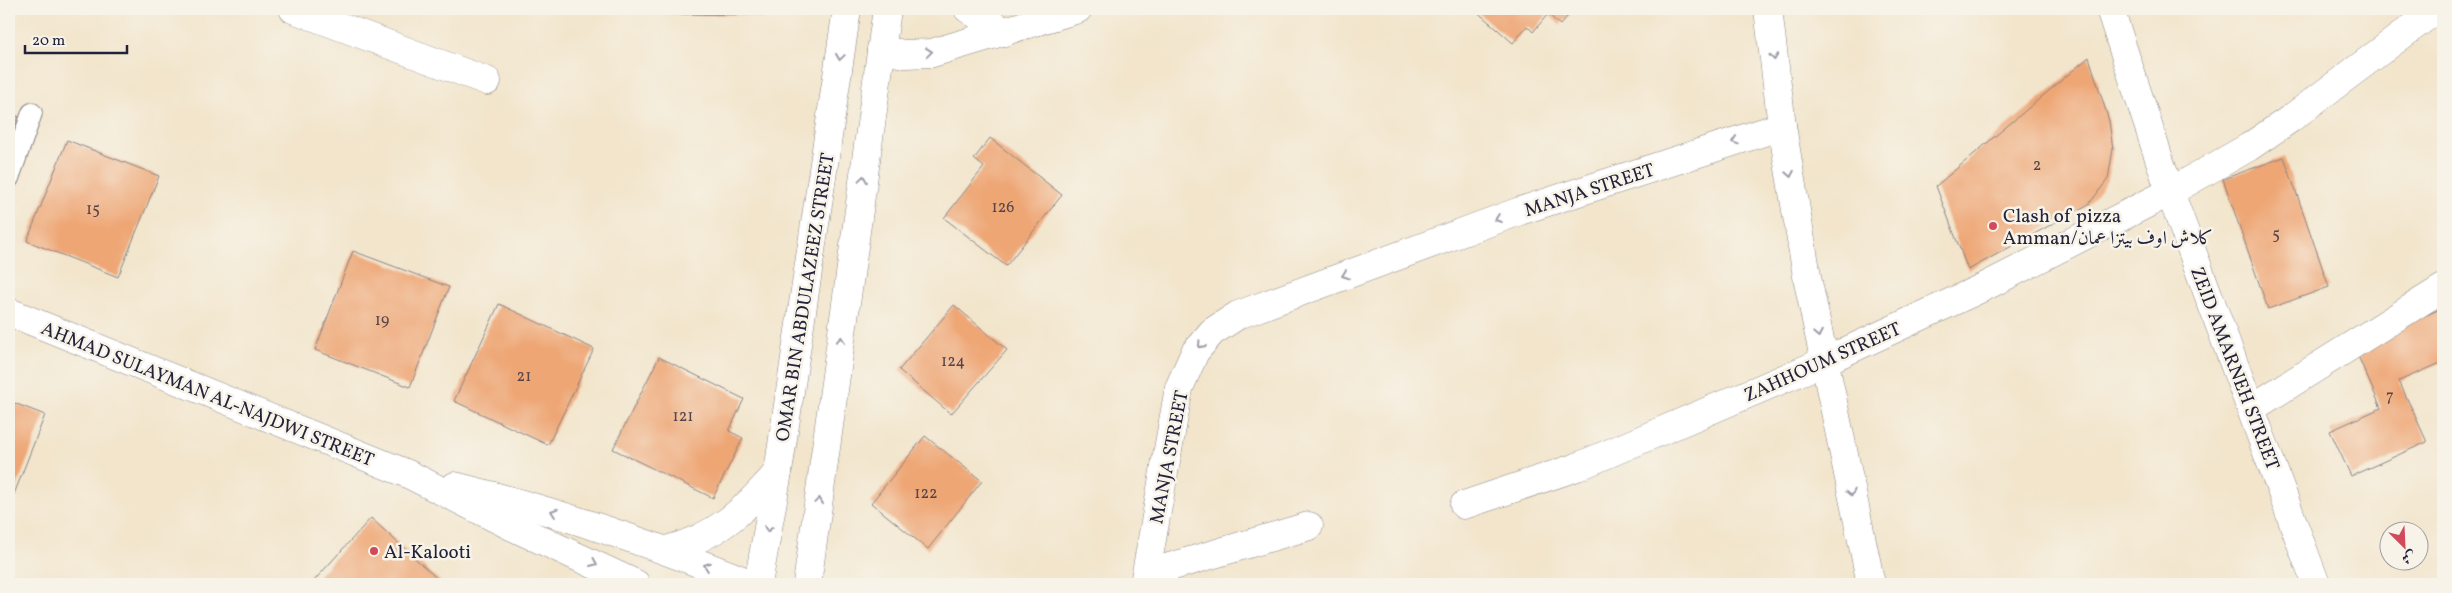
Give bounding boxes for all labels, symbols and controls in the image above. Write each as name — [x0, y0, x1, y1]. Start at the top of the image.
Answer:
scale bar — [25, 22, 128, 54]
text: 20 m — [32, 31, 65, 52]
one-way arrow — [926, 47, 934, 58]
one-way arrow — [835, 53, 846, 61]
one-way arrow — [1768, 53, 1779, 61]
one-way arrow — [1732, 135, 1740, 145]
street label: OMAR BIN ABDULAZEEZ STREET — [770, 151, 842, 443]
house number: 2 — [2033, 155, 2041, 177]
street label: MANJA STREET — [1521, 158, 1658, 224]
one-way arrow — [1784, 170, 1794, 178]
one-way arrow — [857, 175, 868, 183]
house number: 126 — [992, 197, 1014, 219]
house number: 15 — [86, 199, 100, 221]
place label: Clash of pizza Amman/كلاش اوف بيتزا عمان — [2003, 204, 2213, 252]
one-way arrow — [1494, 213, 1503, 223]
marker: Clash of pizza Amman/كلاش اوف بيتزا عمان — [1987, 220, 1999, 232]
house number: 5 — [2272, 224, 2280, 246]
street label: ZEID AMARNEH STREET — [2183, 263, 2285, 474]
one-way arrow — [1342, 270, 1350, 280]
house number: 19 — [375, 310, 389, 332]
street label: AHMAD SULAYMAN AL-NAJDWI STREET — [37, 316, 377, 474]
street label: ZAHHOUM STREET — [1740, 317, 1905, 409]
one-way arrow — [1812, 330, 1822, 338]
one-way arrow — [835, 336, 846, 344]
one-way arrow — [1198, 339, 1207, 348]
house number: 124 — [941, 351, 965, 373]
house number: 21 — [517, 366, 531, 388]
house number: 7 — [2386, 386, 2394, 408]
street label: MANJA STREET — [1144, 388, 1196, 526]
house number: 121 — [672, 406, 694, 428]
house number: 122 — [914, 483, 938, 505]
one-way arrow — [1845, 489, 1856, 498]
one-way arrow — [813, 497, 824, 505]
one-way arrow — [550, 508, 558, 518]
north arrow — [2380, 520, 2430, 570]
one-way arrow — [763, 525, 773, 533]
place label: Al-Kalooti — [384, 540, 471, 566]
marker: Al-Kalooti — [368, 545, 380, 557]
text: ش — [2398, 545, 2419, 568]
one-way arrow — [589, 557, 598, 568]
one-way arrow — [703, 562, 712, 572]

